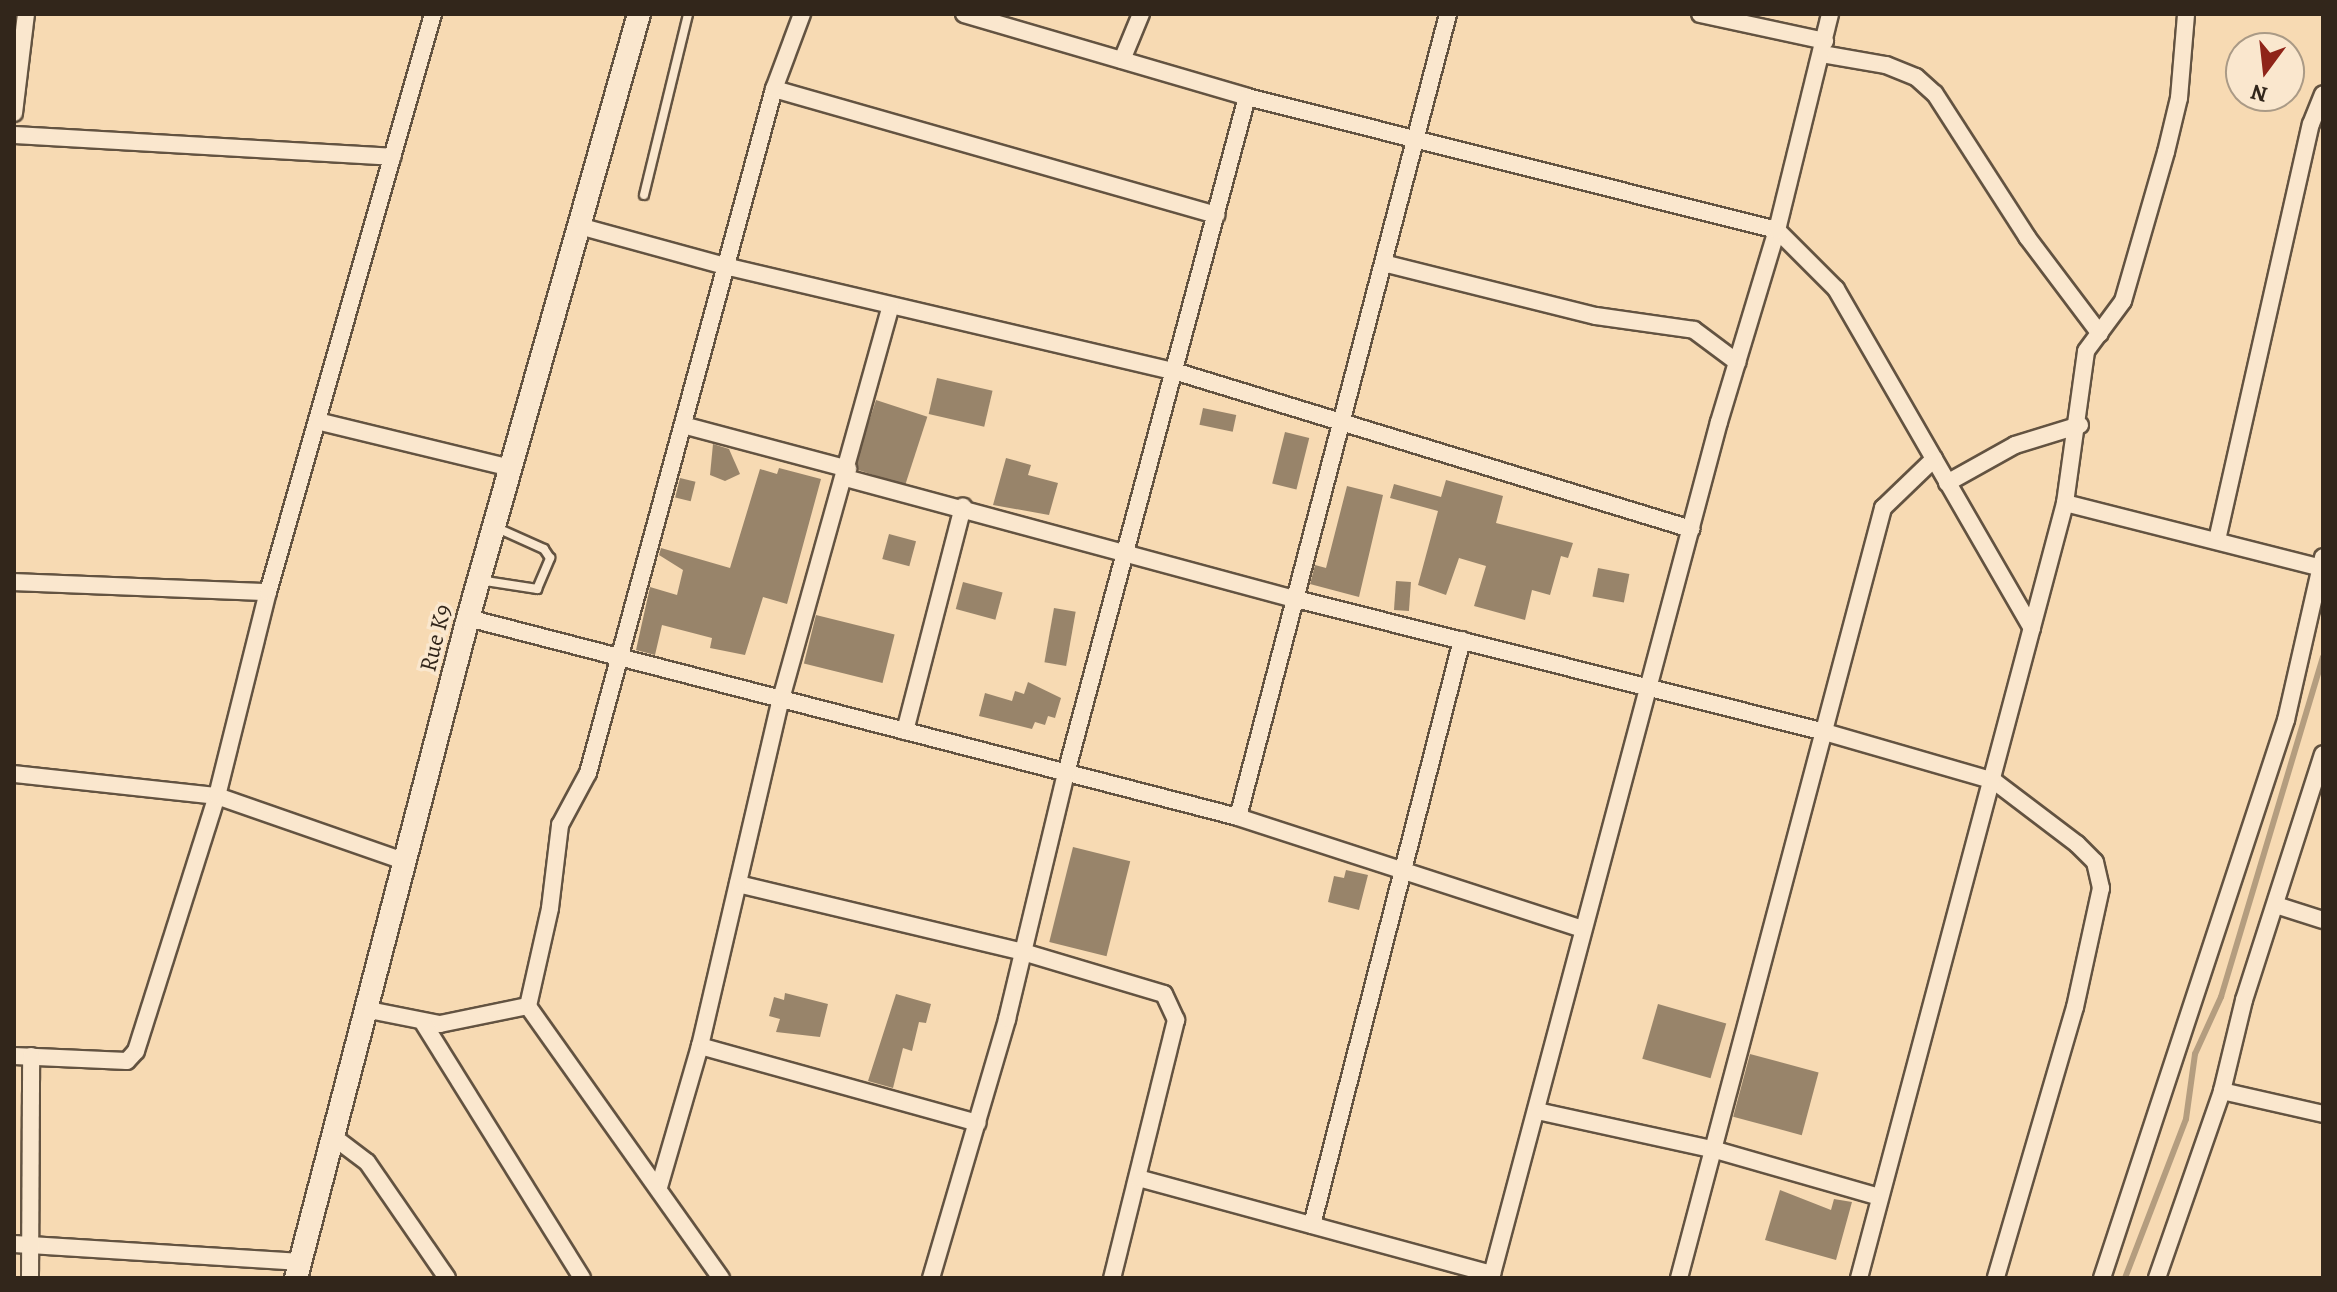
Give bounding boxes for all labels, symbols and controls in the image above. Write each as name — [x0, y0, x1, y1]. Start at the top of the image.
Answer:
north arrow — [2225, 32, 2305, 112]
text: N — [2248, 77, 2271, 110]
street label: Rue K9 — [414, 601, 458, 675]

